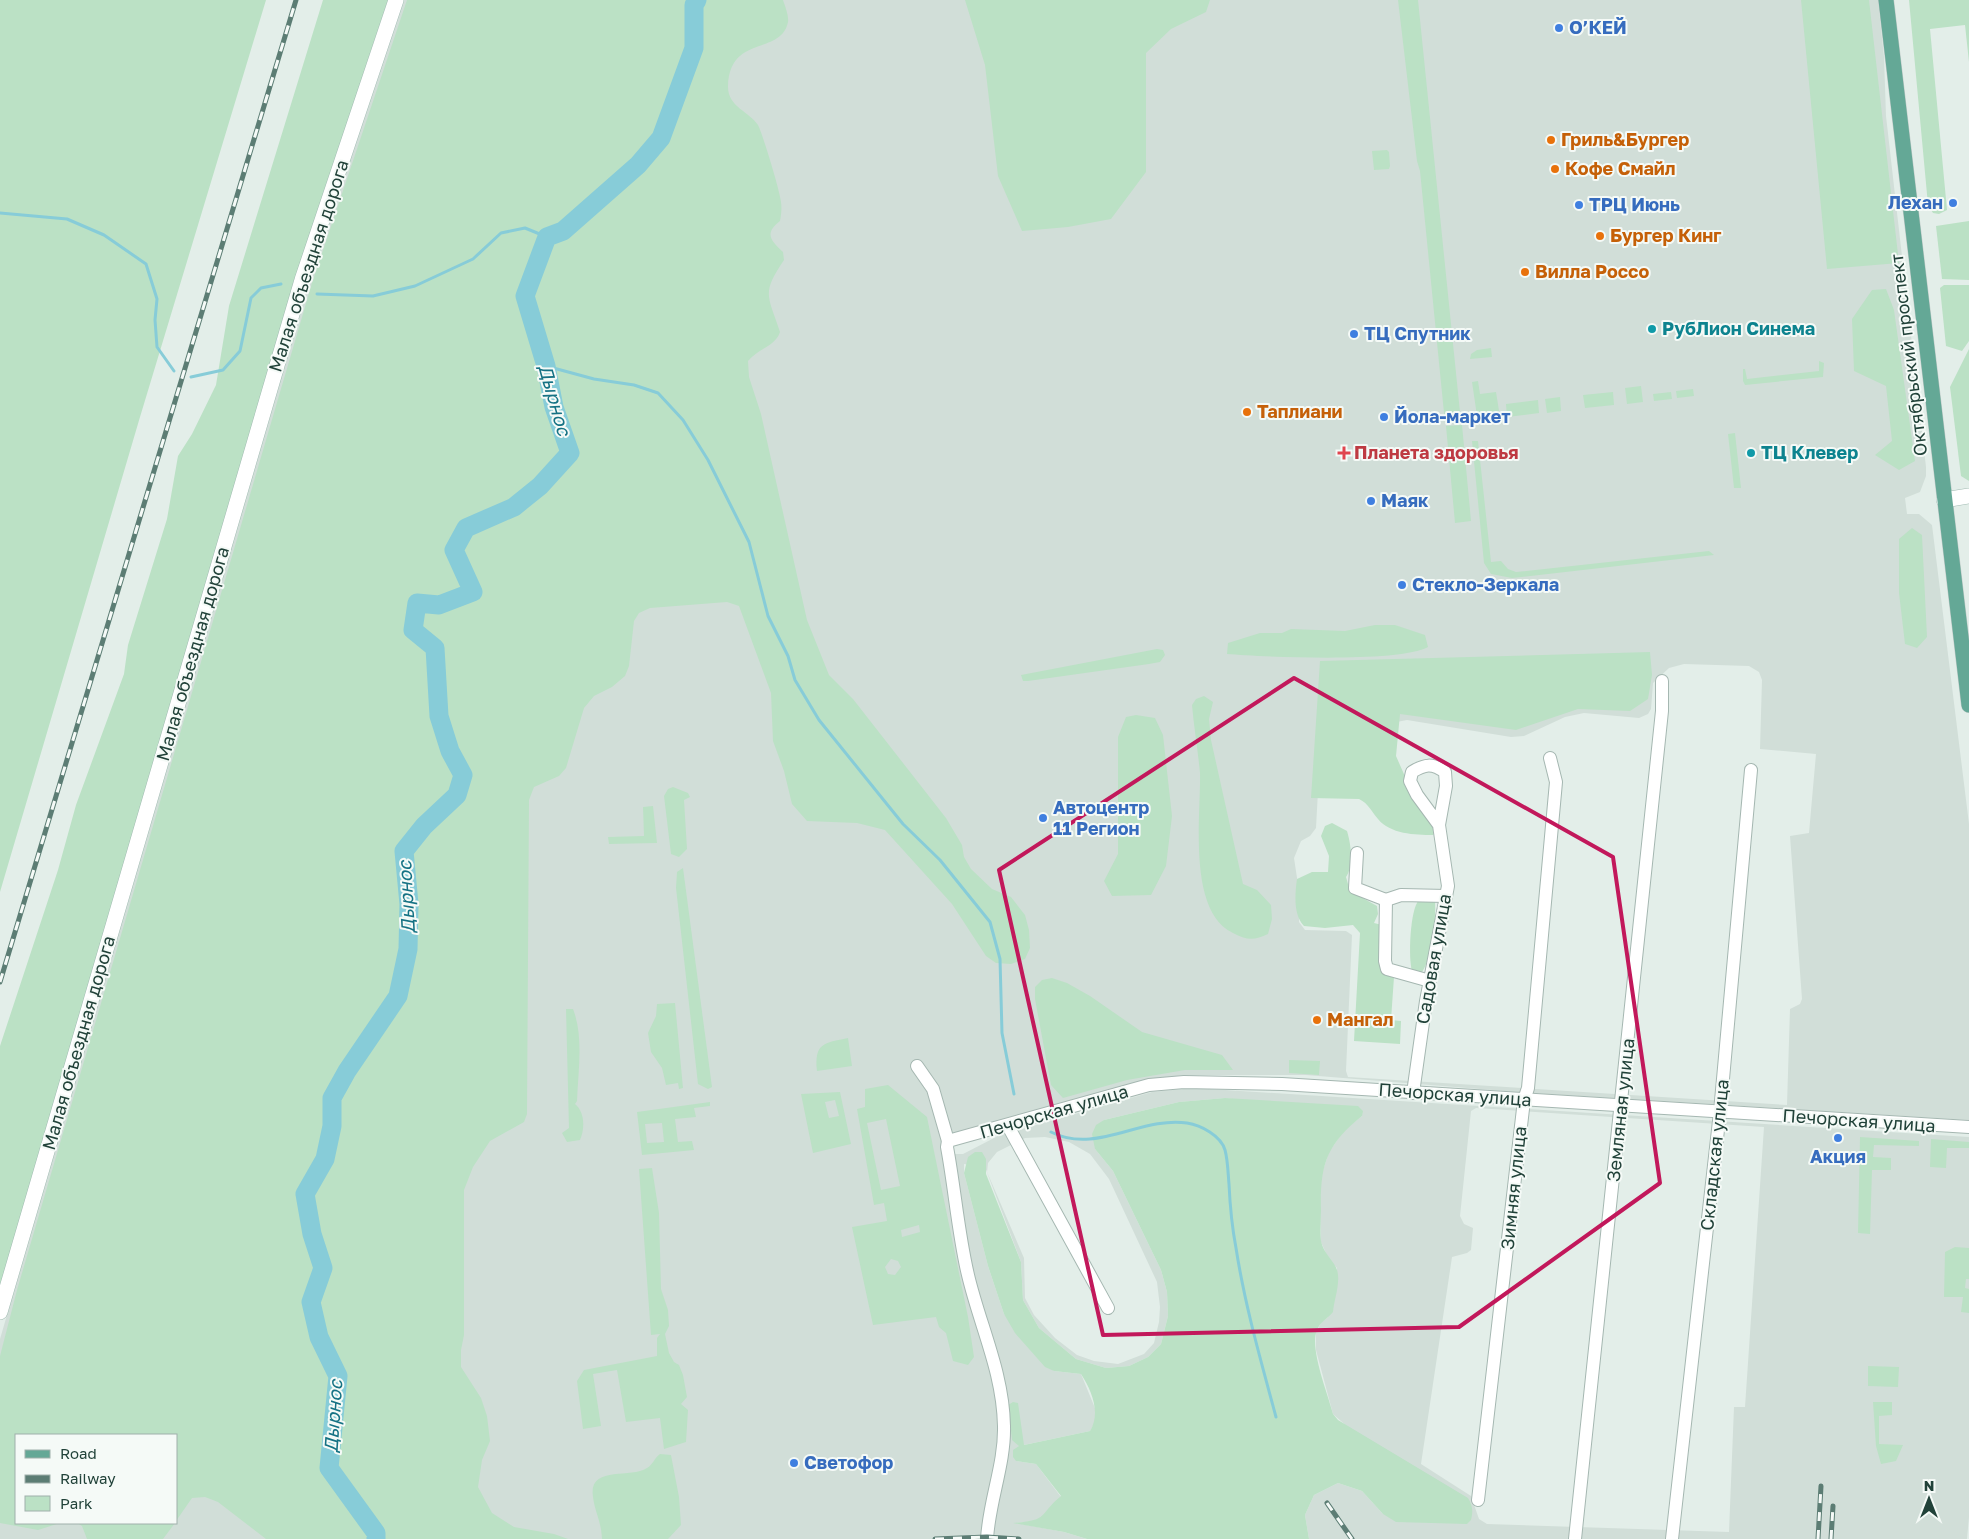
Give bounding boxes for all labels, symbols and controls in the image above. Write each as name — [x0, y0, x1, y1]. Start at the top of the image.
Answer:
place label: О’КЕЙ — [1569, 16, 1627, 38]
marker: О’КЕЙ — [1553, 22, 1565, 34]
place label: Гриль&Бургер — [1561, 128, 1689, 150]
marker: Гриль&Бургер — [1545, 134, 1557, 146]
street label: Малая объездная дорога — [263, 157, 353, 375]
place label: Кофе Смайл — [1565, 157, 1676, 179]
marker: Кофе Смайл — [1549, 163, 1561, 175]
place label: Лехан — [1888, 191, 1943, 213]
place label: ТРЦ Июнь — [1589, 193, 1680, 215]
marker: Лехан — [1947, 197, 1959, 209]
marker: ТРЦ Июнь — [1573, 199, 1585, 211]
place label: Бургер Кинг — [1610, 224, 1721, 246]
marker: Бургер Кинг — [1594, 230, 1606, 242]
street label: Октябрьский проспект — [1885, 253, 1931, 457]
place label: Вилла Россо — [1535, 260, 1649, 282]
marker: Вилла Россо — [1519, 266, 1531, 278]
place label: РубЛион Синема — [1662, 317, 1815, 339]
place label: ТЦ Спутник — [1364, 322, 1471, 344]
marker: РубЛион Синема — [1646, 323, 1658, 335]
marker: ТЦ Спутник — [1348, 328, 1360, 340]
water label: Дырнос — [534, 361, 577, 440]
place label: Таплиани — [1257, 400, 1343, 422]
place label: Йола-маркет — [1394, 405, 1511, 427]
marker: Таплиани — [1241, 406, 1253, 418]
marker: Йола-маркет — [1378, 411, 1390, 423]
place label: Планета здоровья — [1354, 441, 1519, 463]
place label: ТЦ Клевер — [1761, 441, 1858, 463]
marker: Планета здоровья — [1338, 447, 1350, 459]
marker: ТЦ Клевер — [1745, 447, 1757, 459]
place label: Маяк — [1381, 489, 1429, 511]
marker: Маяк — [1365, 495, 1377, 507]
street label: Малая объездная дорога — [151, 544, 233, 763]
place label: Стекло-Зеркала — [1412, 573, 1559, 595]
marker: Стекло-Зеркала — [1396, 579, 1408, 591]
place label: Автоцентр 11 Регион — [1053, 796, 1149, 839]
marker: Автоцентр 11 Регион — [1037, 812, 1049, 824]
water label: Дырнос — [392, 858, 419, 935]
street label: Садовая улица — [1411, 892, 1455, 1026]
street label: Малая объездная дорога — [37, 933, 119, 1152]
place label: Мангал — [1327, 1008, 1393, 1030]
marker: Мангал — [1311, 1014, 1323, 1026]
street label: Земляная улица — [1602, 1037, 1638, 1183]
street label: Печорская улица — [1378, 1078, 1532, 1110]
street label: Складская улица — [1695, 1078, 1733, 1232]
street label: Печорская улица — [977, 1079, 1131, 1143]
street label: Печорская улица — [1782, 1104, 1936, 1136]
street label: Зимняя улица — [1496, 1125, 1530, 1251]
marker: Акция — [1832, 1132, 1844, 1144]
place label: Акция — [1810, 1145, 1866, 1167]
water label: Дырнос — [318, 1377, 347, 1454]
legend — [15, 1434, 178, 1524]
text: Road — [60, 1444, 97, 1462]
place label: Светофор — [804, 1451, 893, 1473]
marker: Светофор — [788, 1457, 800, 1469]
text: Railway — [60, 1469, 116, 1487]
north arrow — [1904, 1474, 1954, 1524]
text: N — [1924, 1477, 1934, 1494]
text: Park — [60, 1494, 93, 1512]

